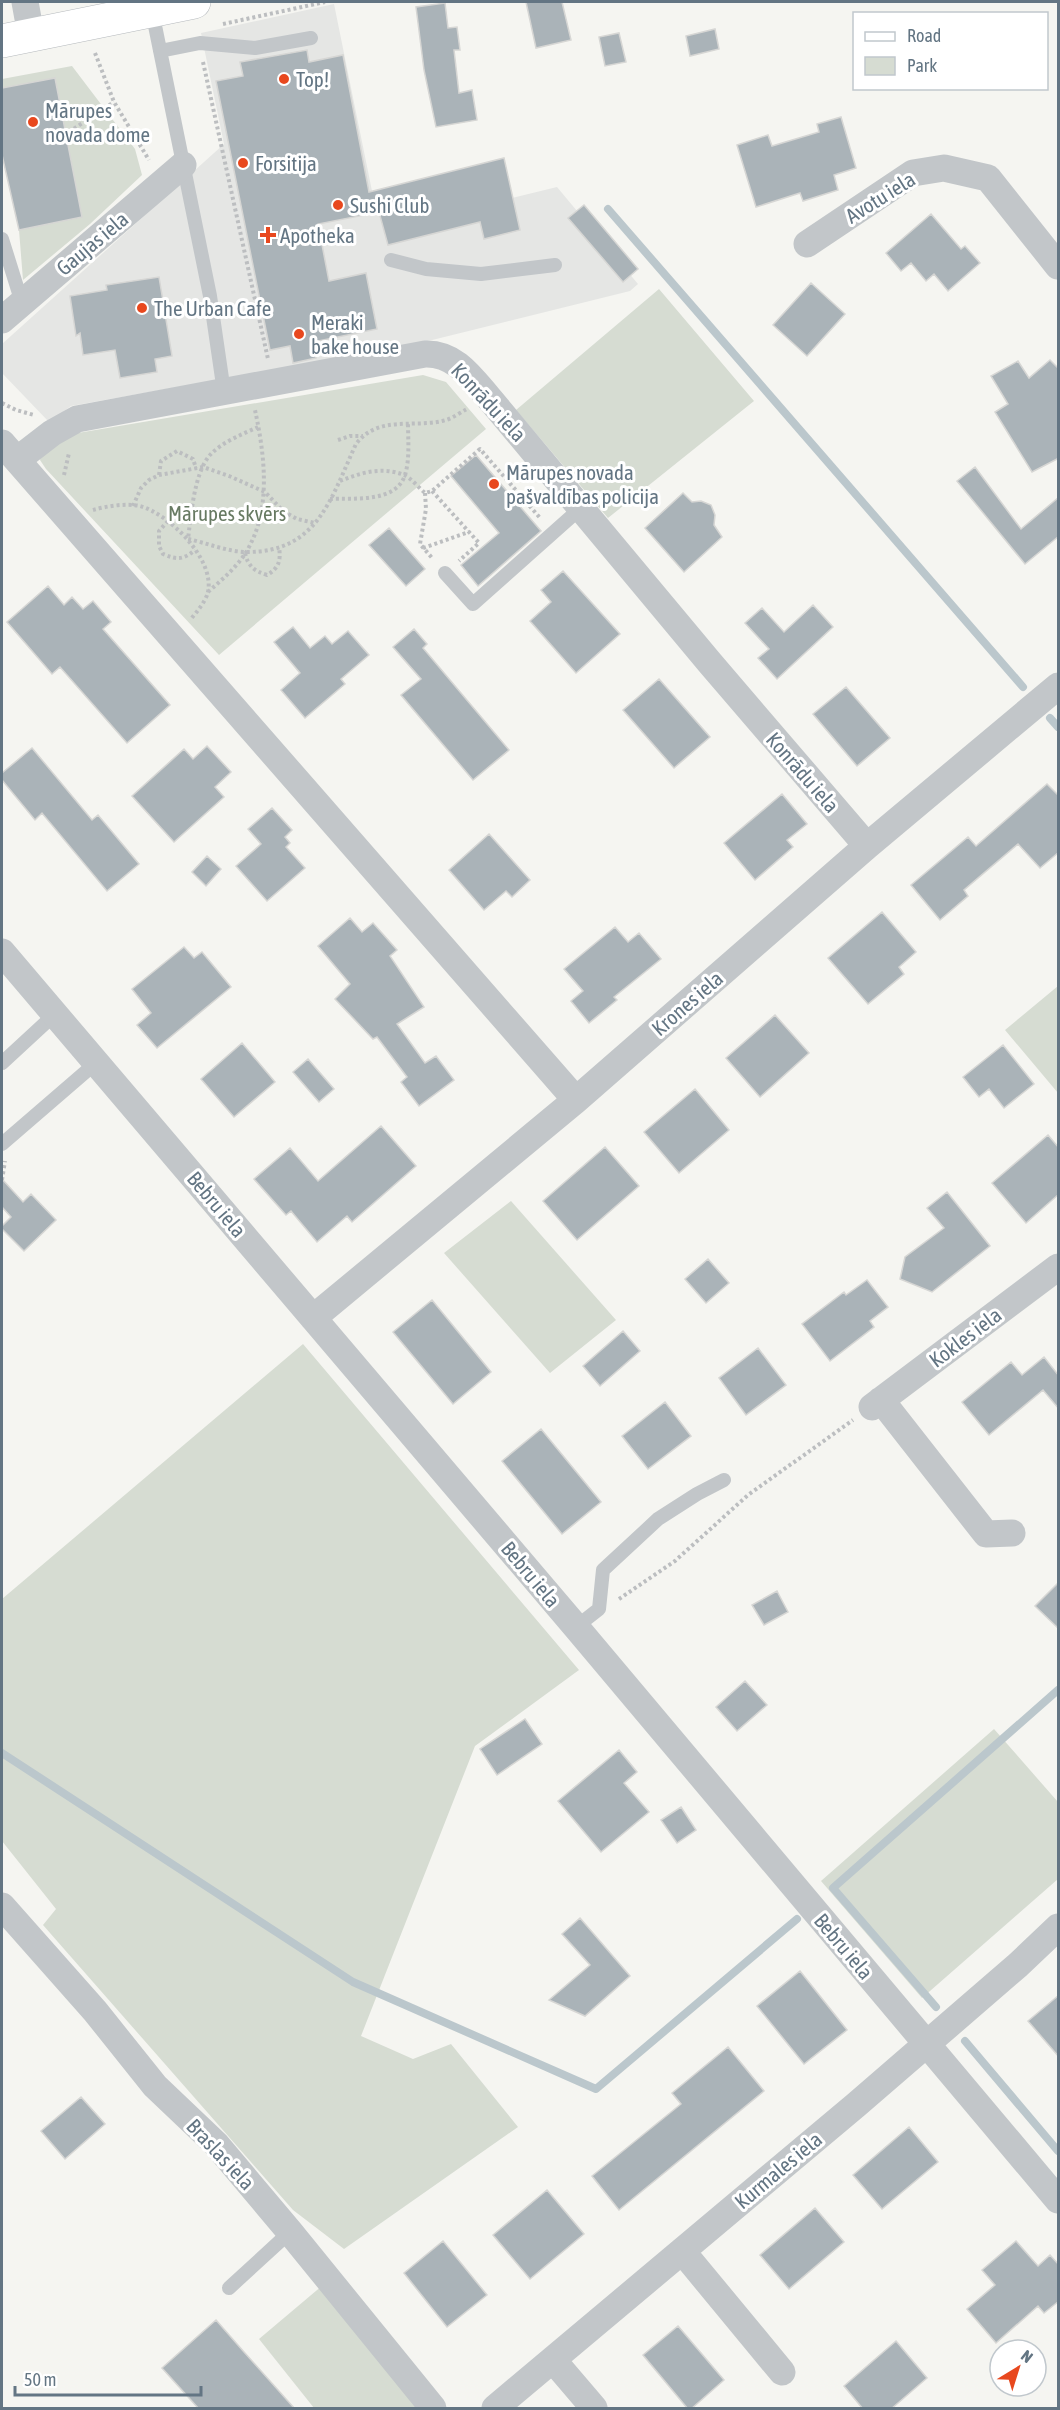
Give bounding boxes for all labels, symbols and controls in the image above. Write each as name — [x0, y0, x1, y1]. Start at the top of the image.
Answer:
legend — [853, 12, 1048, 90]
text: Road — [907, 25, 941, 46]
text: Park — [907, 55, 937, 76]
place label: Top! — [296, 67, 329, 91]
marker: Top! — [277, 72, 291, 86]
place label: Mārupes novada dome — [45, 98, 150, 146]
marker: Mārupes novada dome — [26, 115, 40, 129]
place label: Forsitija — [255, 151, 317, 175]
marker: Forsitija — [236, 156, 250, 170]
street label: Avotu iela — [841, 166, 919, 228]
place label: Sushi Club — [350, 193, 429, 217]
marker: Sushi Club — [331, 198, 345, 212]
street label: Gaujas iela — [51, 206, 133, 280]
place label: Apotheka — [280, 223, 355, 247]
marker: Apotheka — [261, 228, 275, 242]
place label: The Urban Cafe — [154, 296, 271, 320]
marker: The Urban Cafe — [135, 301, 149, 315]
place label: Meraki bake house — [311, 310, 399, 358]
marker: Meraki bake house — [292, 327, 306, 341]
street label: Konrādu iela — [447, 358, 531, 446]
place label: Mārupes novada pašvaldības policija — [506, 460, 659, 508]
marker: Mārupes novada pašvaldības policija — [487, 477, 501, 491]
park label: Mārupes skvērs — [168, 501, 286, 525]
street label: Konrādu iela — [762, 727, 844, 817]
street label: Krones iela — [647, 966, 727, 1040]
street label: Bebru iela — [183, 1166, 251, 1242]
street label: Kokles iela — [924, 1302, 1006, 1372]
street label: Bebru iela — [497, 1536, 565, 1612]
street label: Bebru iela — [810, 1908, 878, 1984]
street label: Braslas iela — [182, 2114, 260, 2194]
street label: Kurmales iela — [730, 2127, 826, 2213]
north arrow — [988, 2338, 1048, 2398]
text: N — [1018, 2346, 1037, 2366]
scale bar — [15, 2359, 201, 2397]
text: 50 m — [24, 2369, 56, 2390]

